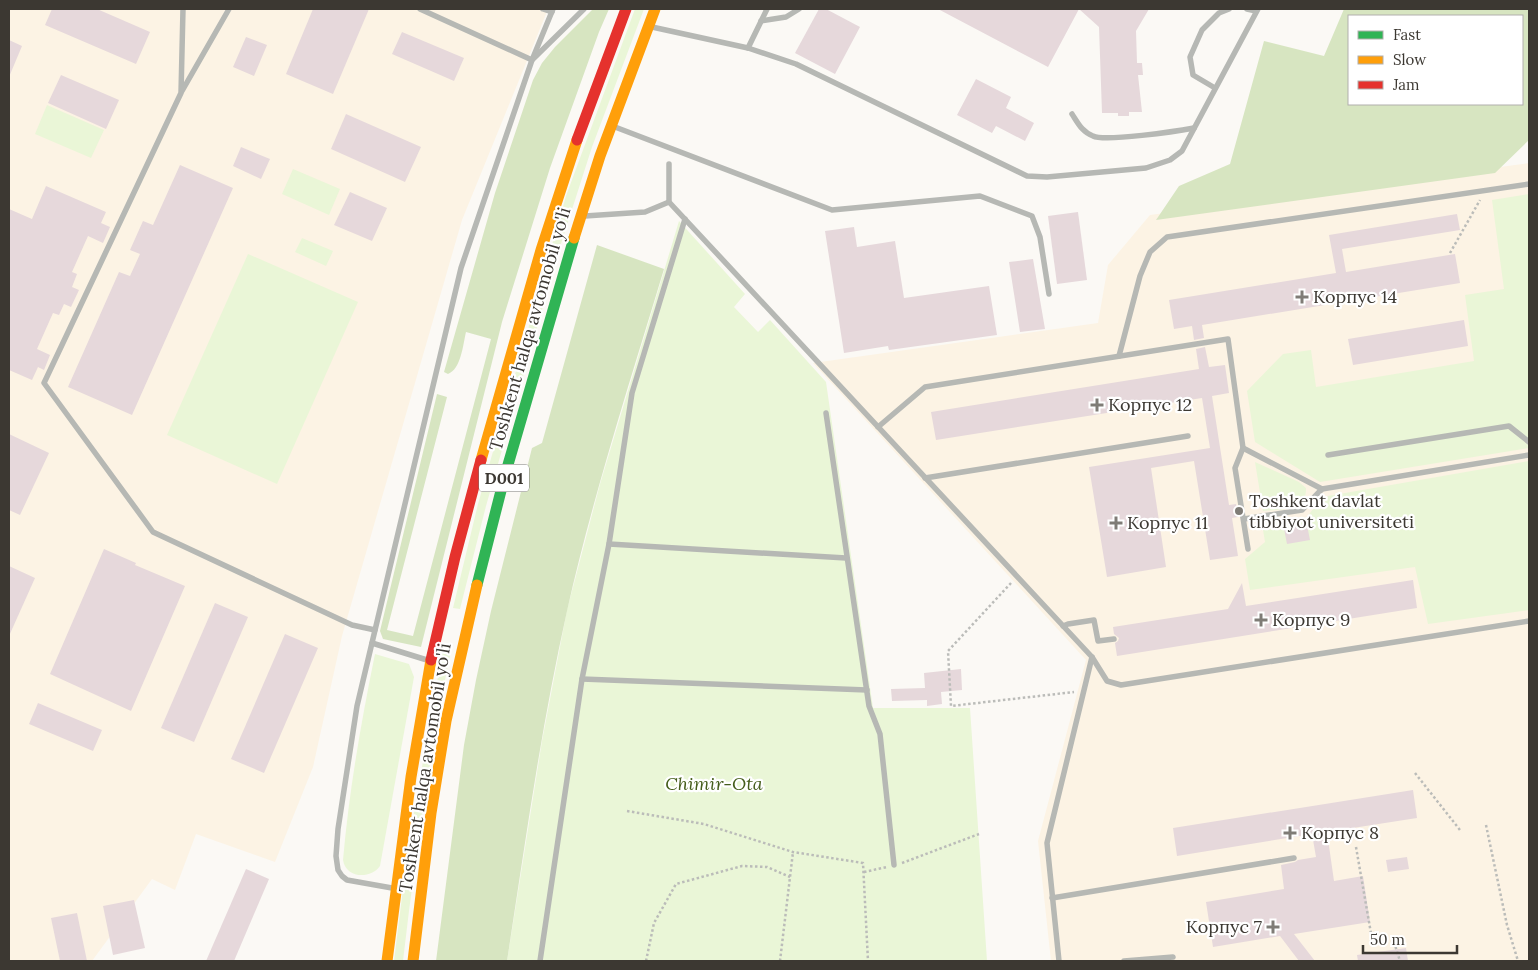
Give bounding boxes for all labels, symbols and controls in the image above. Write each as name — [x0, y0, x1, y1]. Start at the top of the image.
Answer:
legend — [1348, 15, 1523, 105]
text: Fast — [1393, 25, 1421, 44]
text: Slow — [1393, 50, 1426, 69]
text: Jam — [1392, 75, 1420, 94]
street label: Toshkent halqa avtomobil yo'li — [484, 204, 575, 453]
place label: Корпус 14 — [1313, 285, 1397, 308]
marker: Корпус 14 — [1295, 290, 1309, 304]
place label: Корпус 12 — [1108, 393, 1192, 416]
marker: Корпус 12 — [1090, 398, 1104, 412]
road number: D001 — [479, 464, 529, 492]
place label: Toshkent davlat tibbiyot universiteti — [1249, 489, 1414, 533]
marker: Toshkent davlat tibbiyot universiteti — [1233, 505, 1245, 517]
place label: Корпус 11 — [1127, 511, 1208, 534]
marker: Корпус 11 — [1109, 516, 1123, 530]
place label: Корпус 9 — [1272, 608, 1350, 631]
marker: Корпус 9 — [1254, 613, 1268, 627]
street label: Toshkent halqa avtomobil yo'li — [393, 641, 456, 894]
park label: Chimir-Ota — [665, 772, 763, 795]
place label: Корпус 8 — [1301, 821, 1379, 844]
marker: Корпус 8 — [1283, 826, 1297, 840]
place label: Корпус 7 — [1186, 915, 1262, 938]
marker: Корпус 7 — [1266, 920, 1280, 934]
scale bar — [1363, 922, 1457, 954]
text: 50 m — [1370, 930, 1405, 949]

